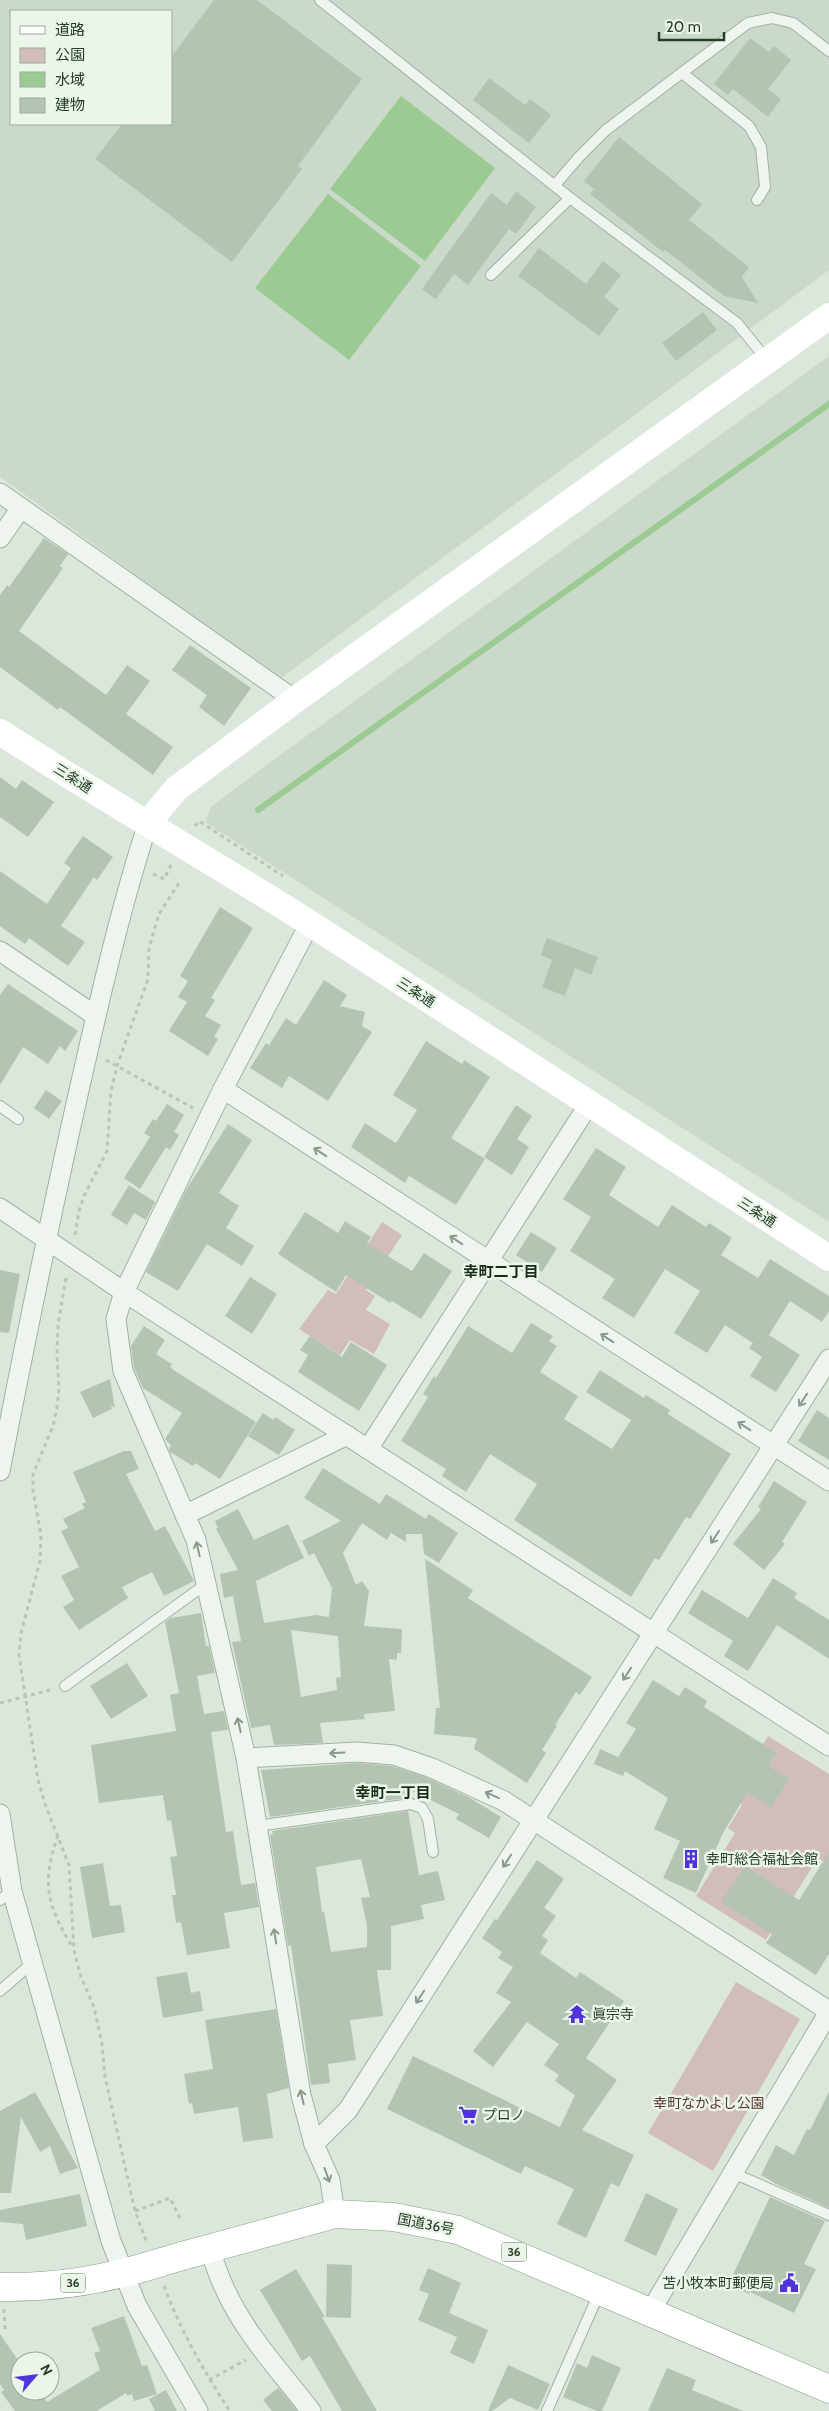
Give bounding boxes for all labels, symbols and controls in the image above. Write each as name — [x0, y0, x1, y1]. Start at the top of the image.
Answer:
legend — [10, 10, 172, 125]
scale bar — [659, 10, 724, 42]
text: 20 m — [666, 18, 701, 36]
text: 道路 — [55, 21, 85, 39]
text: 公園 — [55, 46, 85, 64]
text: 水域 — [55, 71, 85, 89]
text: 建物 — [55, 96, 85, 114]
street label: 三条通 — [50, 759, 96, 797]
street label: 三条通 — [393, 973, 439, 1011]
one-way arrow — [313, 1147, 327, 1157]
street label: 三条通 — [734, 1193, 780, 1231]
one-way arrow — [450, 1235, 464, 1245]
district label: 幸町二丁目 — [463, 1263, 539, 1281]
one-way arrow — [601, 1333, 615, 1343]
one-way arrow — [797, 1393, 808, 1407]
one-way arrow — [737, 1421, 751, 1431]
one-way arrow — [710, 1529, 720, 1543]
one-way arrow — [193, 1542, 202, 1558]
one-way arrow — [622, 1666, 632, 1680]
one-way arrow — [234, 1717, 243, 1733]
one-way arrow — [329, 1749, 345, 1758]
district label: 幸町一丁目 — [355, 1784, 431, 1802]
one-way arrow — [485, 1790, 500, 1799]
building icon: 幸町総合福祉会館 — [680, 1848, 702, 1870]
place label: 幸町総合福祉会館 — [706, 1850, 818, 1868]
one-way arrow — [502, 1853, 512, 1867]
one-way arrow — [270, 1929, 280, 1945]
one-way arrow — [414, 1990, 424, 2004]
temple icon: 眞宗寺 — [566, 2003, 588, 2025]
place label: 眞宗寺 — [592, 2005, 634, 2023]
one-way arrow — [297, 2089, 306, 2105]
park label: 幸町なかよし公園 — [653, 2094, 765, 2112]
supermarket icon: プロノ — [457, 2104, 479, 2126]
place label: プロノ — [483, 2106, 525, 2124]
one-way arrow — [323, 2167, 332, 2182]
street label: 国道36号 — [396, 2210, 456, 2238]
road number: 36 — [502, 2242, 526, 2262]
public building icon: 苫小牧本町郵便局 — [778, 2272, 800, 2294]
road number: 36 — [60, 2274, 86, 2292]
place label: 苫小牧本町郵便局 — [662, 2274, 774, 2292]
north arrow — [10, 2351, 60, 2401]
text: N — [36, 2361, 57, 2378]

